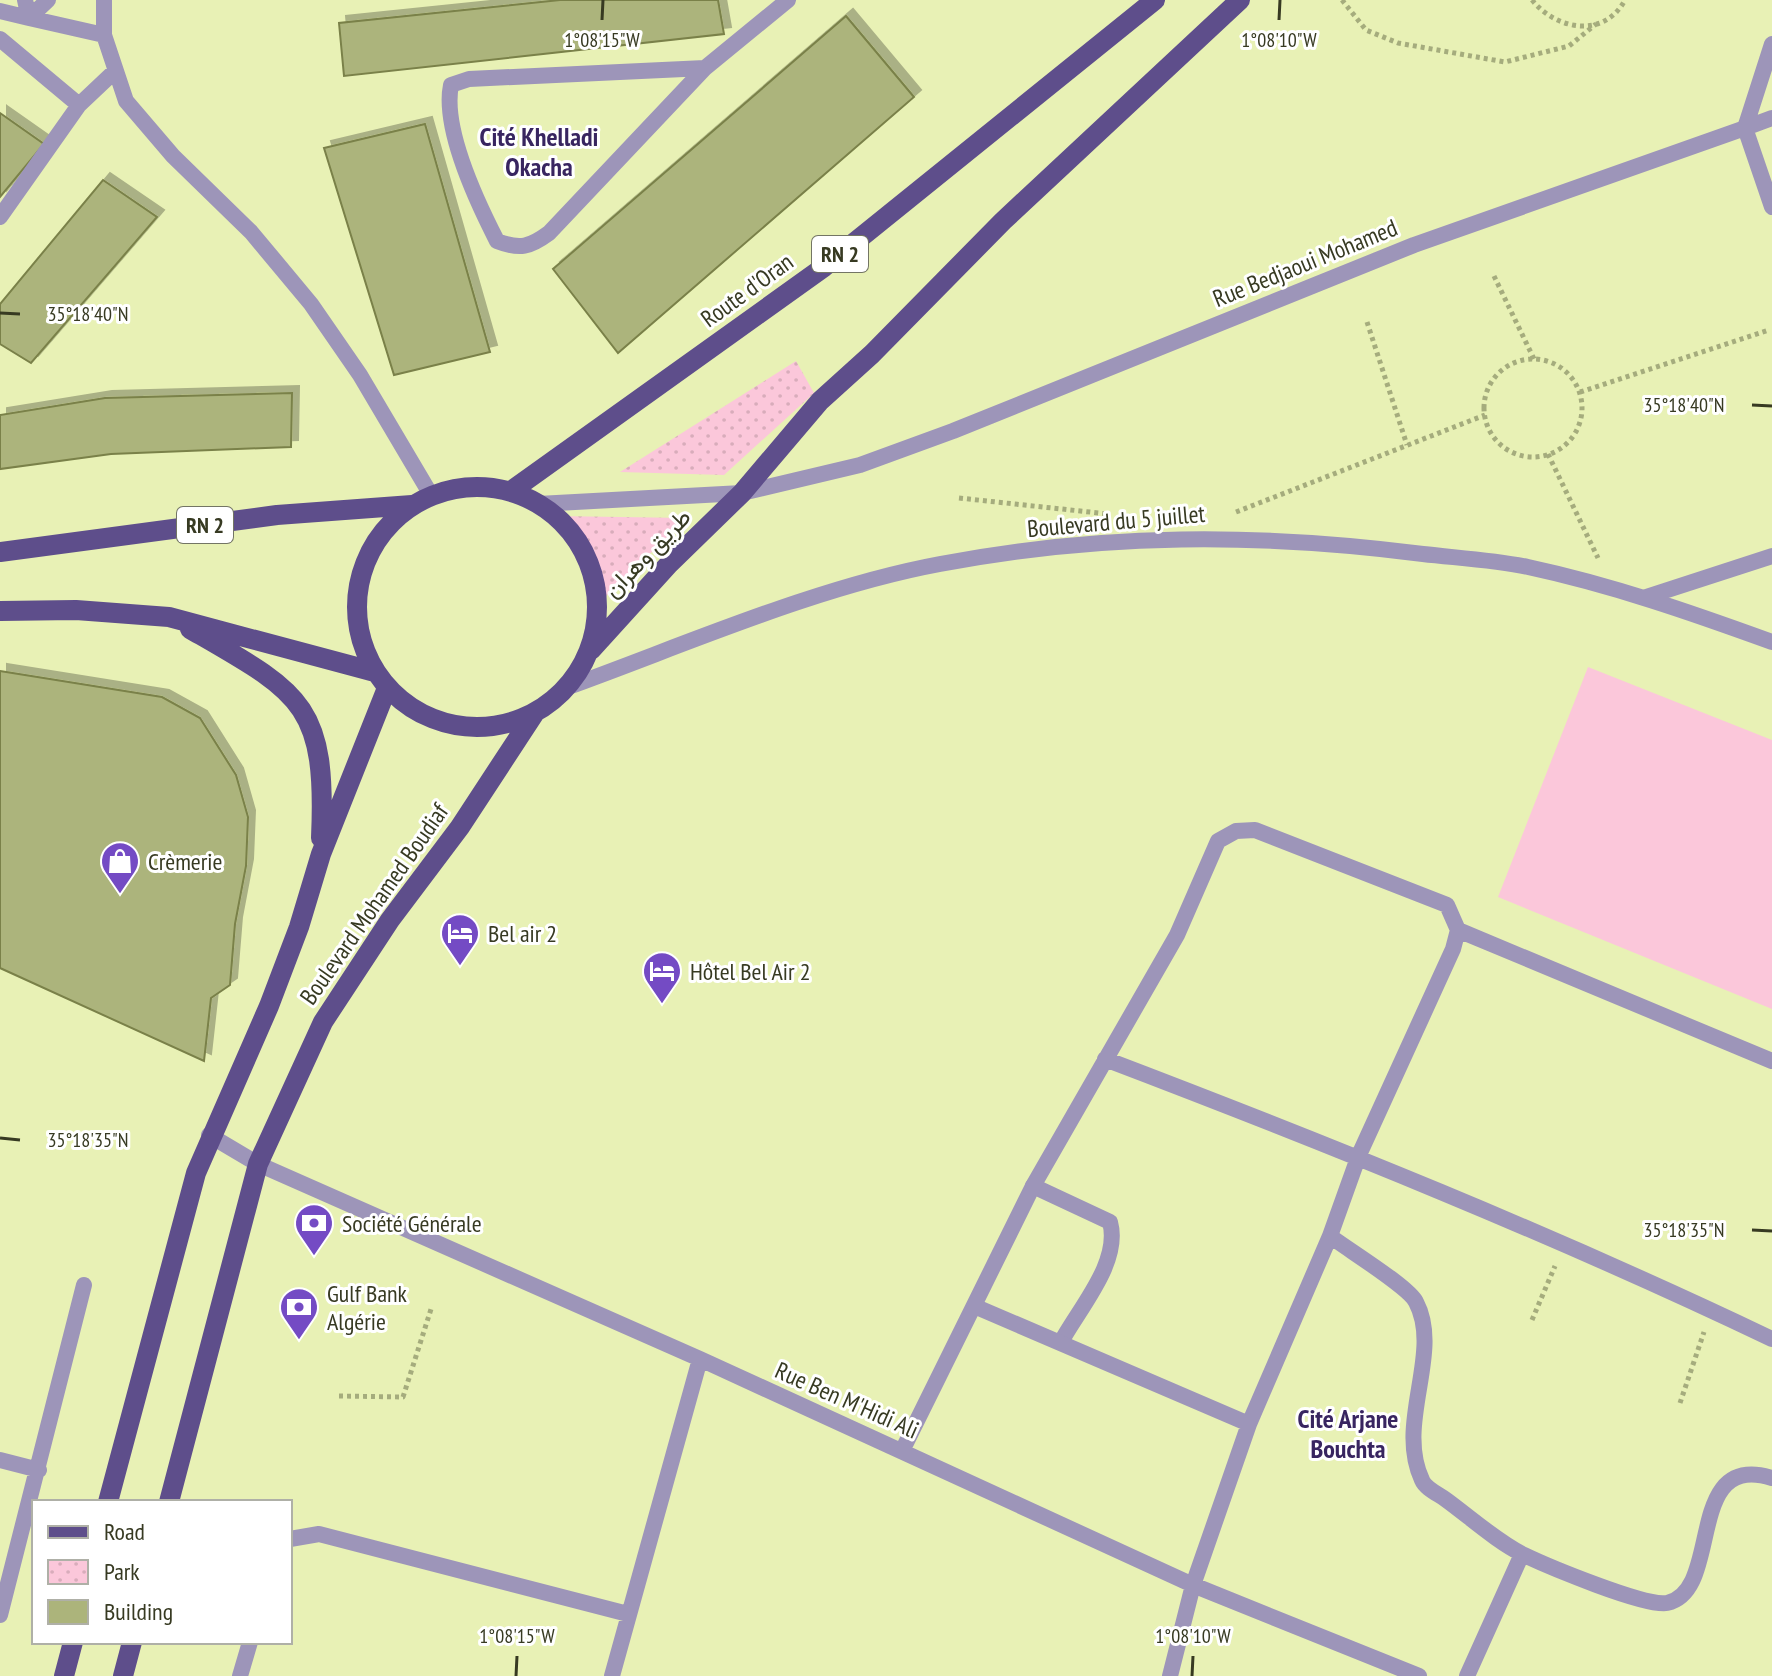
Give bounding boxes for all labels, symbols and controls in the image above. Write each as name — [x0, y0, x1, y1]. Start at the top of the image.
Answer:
text: 1°08'15"W — [564, 27, 640, 53]
text: 1°08'10"W — [1241, 27, 1317, 53]
district label: Cité Khelladi Okacha — [480, 120, 598, 183]
street label: Rue Bedjaoui Mohamed — [1208, 212, 1402, 314]
road number: RN 2 — [812, 236, 868, 272]
street label: Route d'Oran — [695, 246, 799, 334]
text: 35°18'40"N — [48, 301, 128, 327]
text: 35°18'40"N — [1644, 392, 1724, 418]
street label: Boulevard du 5 juillet — [1026, 498, 1207, 544]
street label: طريق وهران — [597, 502, 697, 604]
road number: RN 2 — [177, 507, 233, 543]
street label: Boulevard Mohamed Boudiaf — [293, 797, 456, 1011]
shop icon: Crèmerie — [99, 840, 141, 895]
place label: Crèmerie — [148, 846, 222, 877]
hotel icon: Bel air 2 — [439, 912, 481, 967]
place label: Bel air 2 — [488, 918, 557, 949]
hotel icon: Hôtel Bel Air 2 — [641, 950, 683, 1005]
place label: Hôtel Bel Air 2 — [690, 956, 811, 987]
text: 35°18'35"N — [48, 1127, 128, 1153]
bank icon: Société Générale — [293, 1202, 335, 1257]
place label: Société Générale — [342, 1208, 482, 1239]
text: 35°18'35"N — [1644, 1217, 1724, 1243]
place label: Gulf Bank Algérie — [327, 1278, 408, 1337]
bank icon: Gulf Bank Algérie — [278, 1286, 320, 1341]
street label: Rue Ben M'Hidi Ali — [771, 1355, 923, 1445]
district label: Cité Arjane Bouchta — [1298, 1402, 1398, 1465]
legend — [32, 1500, 292, 1644]
text: Road — [104, 1516, 145, 1547]
text: Park — [104, 1556, 140, 1587]
text: Building — [104, 1596, 173, 1627]
text: 1°08'15"W — [479, 1623, 555, 1649]
text: 1°08'10"W — [1155, 1623, 1231, 1649]

